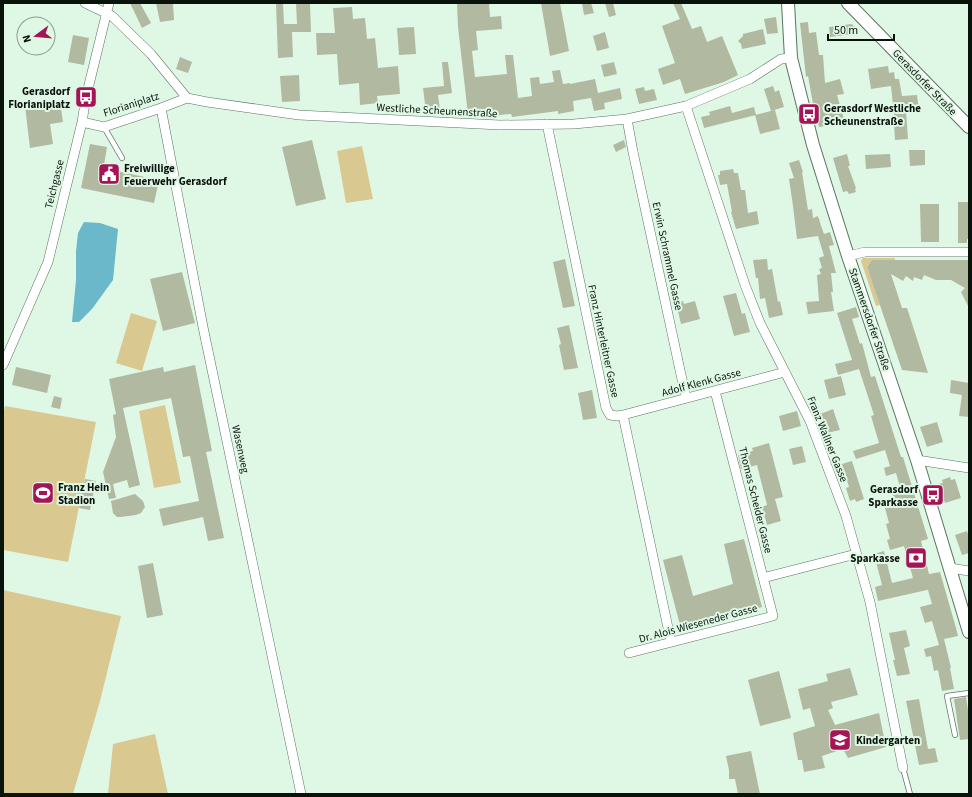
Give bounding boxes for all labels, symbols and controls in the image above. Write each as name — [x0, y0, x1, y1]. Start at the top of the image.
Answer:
north arrow — [16, 16, 56, 56]
scale bar — [828, 16, 894, 42]
text: 50 m — [834, 22, 858, 39]
text: N — [19, 33, 35, 44]
street label: Gerasdorfer Straße — [889, 46, 961, 119]
place label: Gerasdorf Florianiplatz — [8, 84, 71, 112]
bus stop icon: Gerasdorf Florianiplatz — [73, 84, 99, 110]
street label: Florianiplatz — [101, 88, 161, 121]
street label: Westliche Scheunenstraße — [376, 100, 498, 121]
bus stop icon: Gerasdorf Westliche Scheunenstraße — [796, 101, 822, 127]
place label: Gerasdorf Westliche Scheunenstraße — [824, 101, 921, 129]
street label: Teichgasse — [41, 158, 68, 210]
public building icon: Freiwillige Feuerwehr Gerasdorf — [96, 161, 122, 187]
place label: Freiwillige Feuerwehr Gerasdorf — [124, 161, 228, 189]
street label: Erwin Schrammel Gasse — [649, 201, 686, 312]
street label: Stammersdorfer Straße — [845, 266, 894, 373]
street label: Franz Hinterleitner Gasse — [584, 283, 623, 399]
street label: Adolf Klenk Gasse — [660, 365, 743, 400]
street label: Franz Wallner Gasse — [803, 394, 852, 485]
street label: Wasenweg — [228, 424, 253, 475]
street label: Thomas Scheider Gasse — [735, 445, 776, 555]
sports icon: Franz Hein Stadion — [30, 480, 56, 506]
place label: Franz Hein Stadion — [58, 480, 109, 508]
place label: Gerasdorf Sparkasse — [868, 482, 919, 510]
bus stop icon: Gerasdorf Sparkasse — [920, 482, 946, 508]
bank icon: Sparkasse — [903, 545, 929, 571]
place label: Sparkasse — [850, 551, 900, 566]
street label: Dr. Alois Wieseneder Gasse — [637, 600, 760, 647]
school or university icon: Kindergarten — [827, 727, 853, 753]
place label: Kindergarten — [856, 733, 920, 748]

